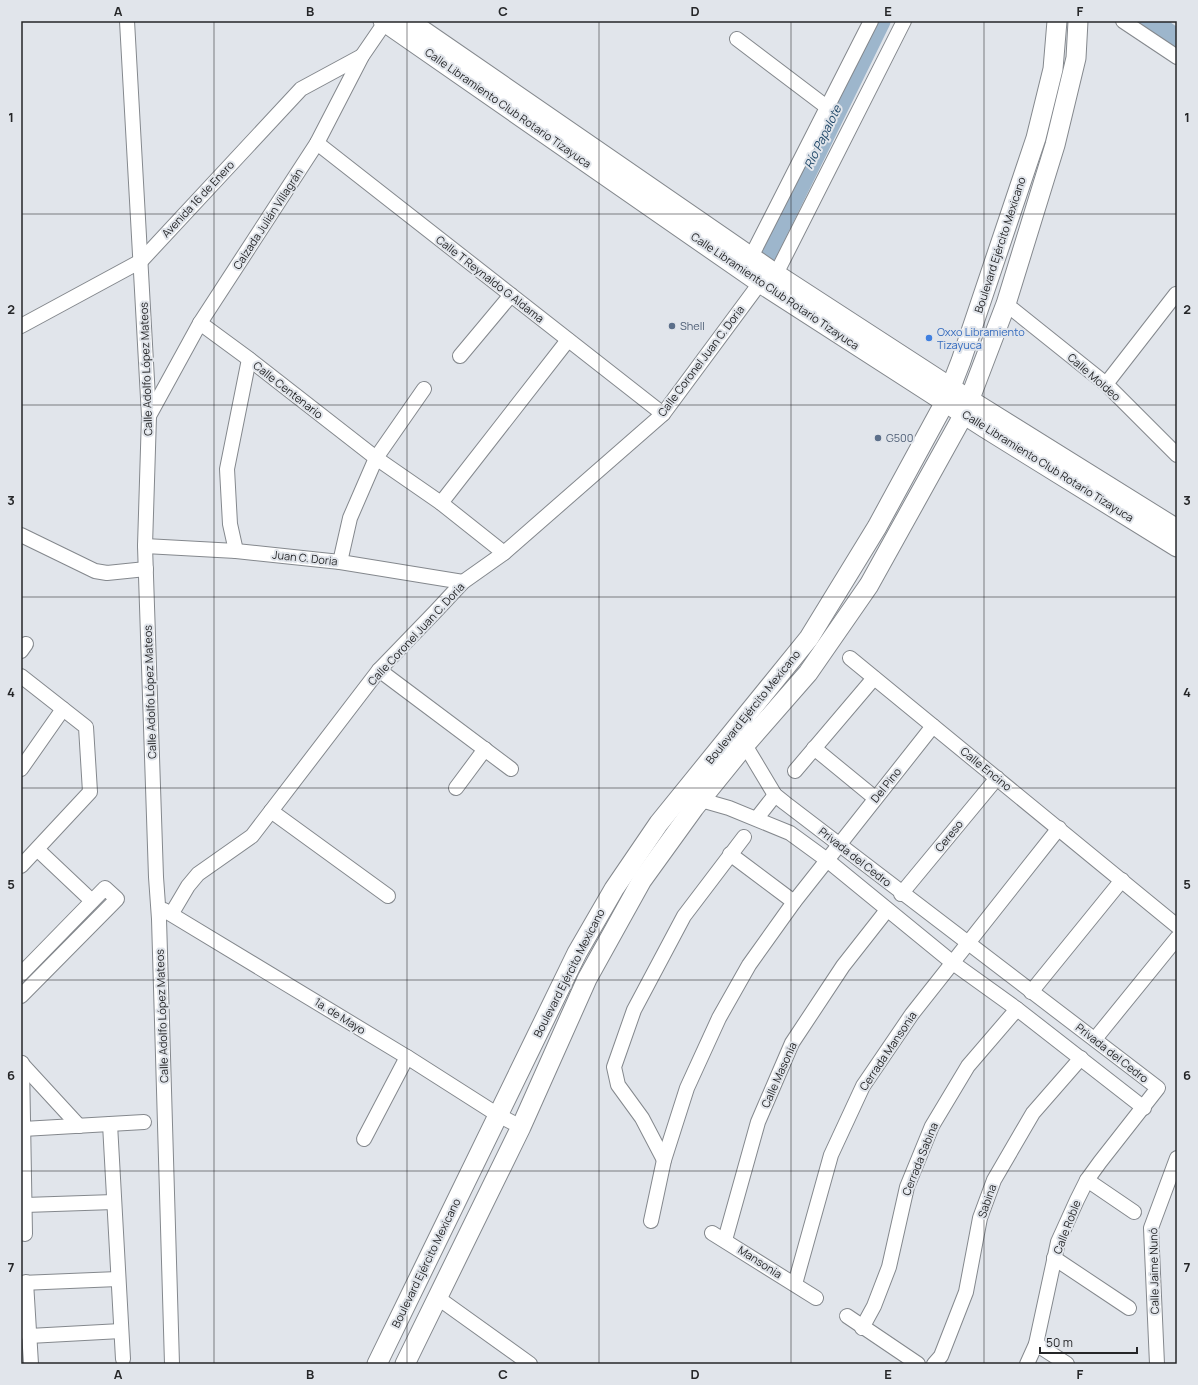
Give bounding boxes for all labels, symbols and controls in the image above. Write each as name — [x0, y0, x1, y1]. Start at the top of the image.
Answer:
text: A — [114, 2, 123, 20]
text: B — [306, 2, 314, 20]
text: C — [498, 2, 508, 20]
text: D — [690, 2, 700, 20]
text: E — [884, 2, 892, 20]
text: F — [1077, 2, 1084, 20]
street label: Calle Libramiento Club Rotario Tizayuca — [422, 44, 594, 171]
water label: Río Papalote — [800, 101, 846, 171]
text: 1 — [8, 108, 14, 126]
text: 1 — [1184, 108, 1190, 126]
street label: Avenida 16 de Enero — [158, 157, 238, 240]
street label: Calzada Julián Villagrán — [229, 165, 306, 272]
street label: Boulevard Ejército Mexicano — [970, 174, 1029, 315]
street label: Calle Libramiento Club Rotario Tizayuca — [688, 229, 862, 353]
street label: Calle T Reynaldo G Aldama — [433, 232, 547, 326]
text: 2 — [7, 300, 15, 318]
text: 2 — [1183, 300, 1191, 318]
street label: Calle Adolfo López Mateos — [136, 302, 155, 436]
street label: Calle Coronel Juan C. Doria — [654, 302, 747, 419]
place label: Shell — [680, 318, 705, 333]
marker: Shell — [667, 321, 677, 331]
place label: Oxxo Libramiento Tizayuca — [937, 324, 1025, 352]
marker: Oxxo Libramiento Tizayuca — [924, 333, 934, 343]
street label: Calle Moldeo — [1065, 349, 1124, 404]
street label: Calle Centenario — [250, 358, 327, 422]
street label: Calle Libramiento Club Rotario Tizayuca — [960, 406, 1137, 525]
place label: G500 — [886, 430, 914, 445]
marker: G500 — [873, 433, 883, 443]
text: 3 — [7, 491, 15, 509]
text: 3 — [1183, 491, 1191, 509]
street label: Juan C. Doria — [272, 547, 338, 568]
street label: Calle Coronel Juan C. Doria — [364, 579, 467, 688]
street label: Calle Adolfo López Mateos — [140, 625, 159, 759]
street label: Boulevard Ejército Mexicano — [702, 646, 803, 767]
text: 4 — [7, 683, 15, 701]
text: 4 — [1183, 683, 1191, 701]
street label: Calle Encino — [957, 743, 1016, 794]
street label: Del Pino — [867, 764, 905, 805]
street label: Cereso — [931, 816, 966, 855]
street label: Privada del Cedro — [816, 824, 895, 890]
text: 5 — [7, 875, 15, 893]
text: 5 — [1183, 875, 1191, 893]
street label: Boulevard Ejército Mexicano — [530, 906, 608, 1040]
street label: Calle Adolfo López Mateos — [152, 949, 171, 1083]
street label: 1a. de Mayo — [312, 994, 369, 1037]
street label: Cerrada Mansonia — [856, 1008, 920, 1093]
street label: Privada del Cedro — [1073, 1020, 1152, 1086]
street label: Calle Masonia — [757, 1039, 800, 1110]
text: 6 — [7, 1066, 15, 1084]
text: 6 — [1183, 1066, 1191, 1084]
street label: Cerrada Sabina — [898, 1120, 941, 1198]
street label: Sabina — [974, 1182, 999, 1220]
street label: Boulevard Ejército Mexicano — [388, 1195, 464, 1330]
street label: Calle Roble — [1049, 1197, 1084, 1256]
street label: Calle Jaime Nunó — [1145, 1227, 1162, 1314]
street label: Mansonia — [735, 1242, 785, 1281]
text: 7 — [8, 1258, 15, 1276]
text: 7 — [1184, 1258, 1191, 1276]
scale bar — [1040, 1329, 1137, 1355]
text: 50 m — [1046, 1334, 1073, 1351]
text: A — [114, 1365, 123, 1383]
text: B — [306, 1365, 314, 1383]
text: C — [498, 1365, 508, 1383]
text: D — [690, 1365, 700, 1383]
text: E — [884, 1365, 892, 1383]
text: F — [1077, 1365, 1084, 1383]

